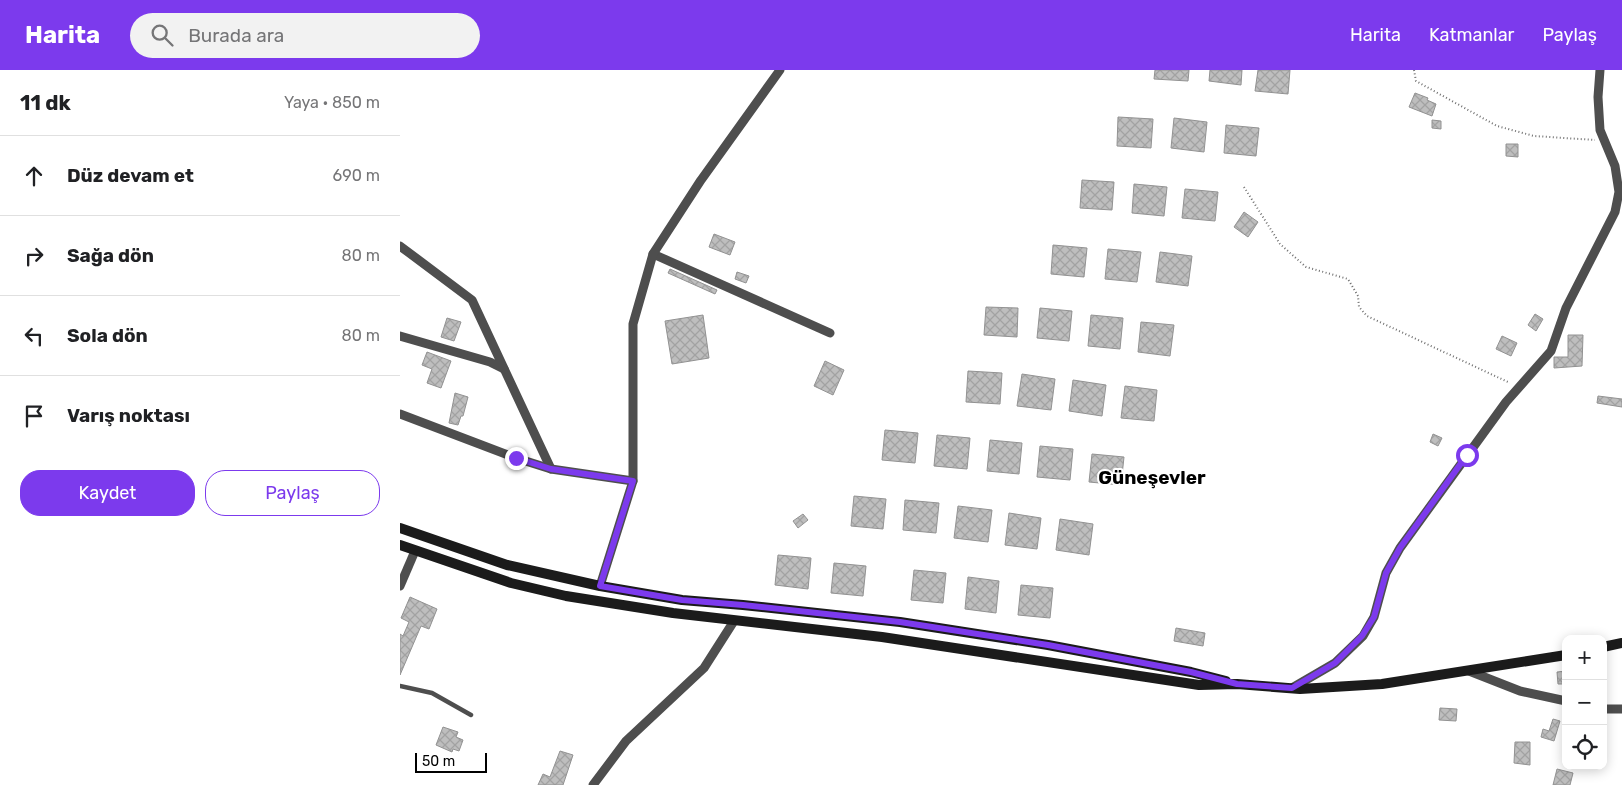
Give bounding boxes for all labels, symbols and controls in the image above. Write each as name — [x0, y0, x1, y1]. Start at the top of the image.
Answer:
search box — [130, 13, 480, 58]
text: Harita — [25, 21, 100, 49]
icon: search — [148, 21, 176, 49]
text: Burada ara — [188, 24, 284, 47]
text: Harita — [1350, 24, 1401, 46]
text: Katmanlar — [1429, 24, 1514, 46]
text: Paylaş — [1542, 24, 1597, 46]
text: 11 dk — [20, 90, 71, 115]
text: Yaya · 850 m — [284, 93, 380, 112]
icon: ahead — [20, 162, 48, 190]
text: Düz devam et — [67, 164, 194, 187]
text: 690 m — [333, 166, 380, 185]
icon: right — [20, 242, 48, 270]
text: Sağa dön — [67, 244, 154, 267]
text: 80 m — [342, 246, 380, 265]
icon: left — [20, 322, 48, 350]
text: Sola dön — [67, 324, 148, 347]
text: 80 m — [342, 326, 380, 345]
icon: arrive — [20, 402, 48, 430]
text: Varış noktası — [67, 404, 190, 427]
route start — [1456, 444, 1479, 467]
route end — [505, 447, 528, 470]
district label: Güneşevler — [1098, 466, 1206, 489]
button: Kaydet — [20, 470, 195, 516]
button: Paylaş — [205, 470, 380, 516]
map controls — [1562, 635, 1607, 770]
button: + — [1562, 635, 1607, 680]
button: − — [1562, 680, 1607, 725]
button: locate — [1562, 725, 1607, 770]
scale bar — [415, 750, 488, 773]
text: 50 m — [422, 753, 455, 770]

